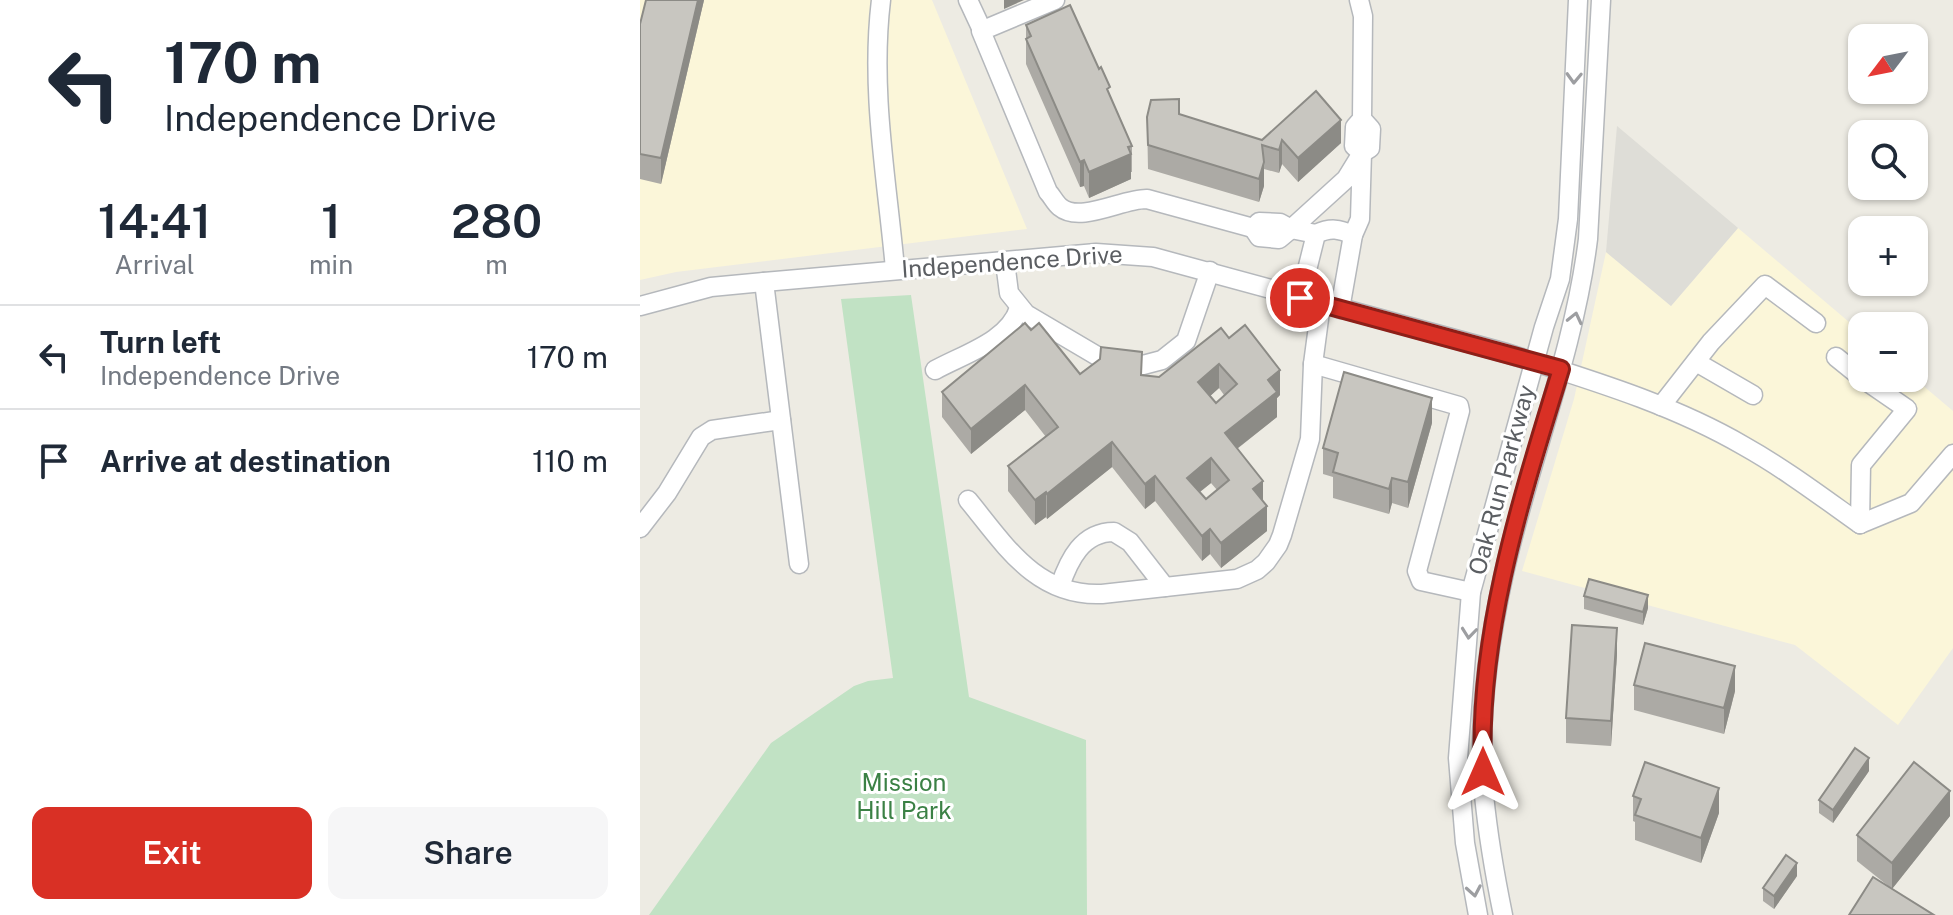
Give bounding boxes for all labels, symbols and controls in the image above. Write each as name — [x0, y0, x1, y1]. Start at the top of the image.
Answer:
north arrow — [1848, 24, 1928, 104]
map controls — [1848, 24, 1928, 392]
text: 170 m — [164, 30, 321, 96]
icon: left — [32, 32, 136, 136]
one-way arrow — [1566, 72, 1583, 85]
text: Independence Drive — [164, 97, 497, 139]
button: search — [1848, 120, 1928, 200]
text: 14:41 — [98, 192, 211, 249]
text: 1 — [321, 192, 341, 249]
text: 280 — [451, 192, 542, 249]
button: + — [1848, 216, 1928, 296]
street label: Independence Drive — [900, 239, 1123, 283]
text: Arrival — [114, 249, 195, 280]
text: min — [309, 249, 353, 280]
text: m — [485, 249, 508, 280]
pin — [1266, 264, 1334, 332]
icon: arrive — [1278, 276, 1322, 320]
one-way arrow — [1566, 312, 1583, 325]
button: − — [1848, 312, 1928, 392]
text: Turn left — [100, 324, 221, 360]
icon: left — [32, 335, 76, 379]
text: 170 m — [527, 339, 608, 375]
text: Independence Drive — [100, 360, 340, 391]
street label: Oak Run Parkway — [1462, 382, 1540, 578]
icon: arrive — [32, 439, 76, 483]
text: Arrive at destination — [100, 443, 391, 479]
text: 110 m — [532, 443, 608, 479]
one-way arrow — [1460, 627, 1477, 640]
position arrow — [1441, 730, 1525, 814]
park label: Mission Hill Park — [856, 768, 952, 824]
button: Exit — [32, 807, 312, 899]
button: Share — [328, 807, 608, 899]
one-way arrow — [1464, 884, 1481, 898]

